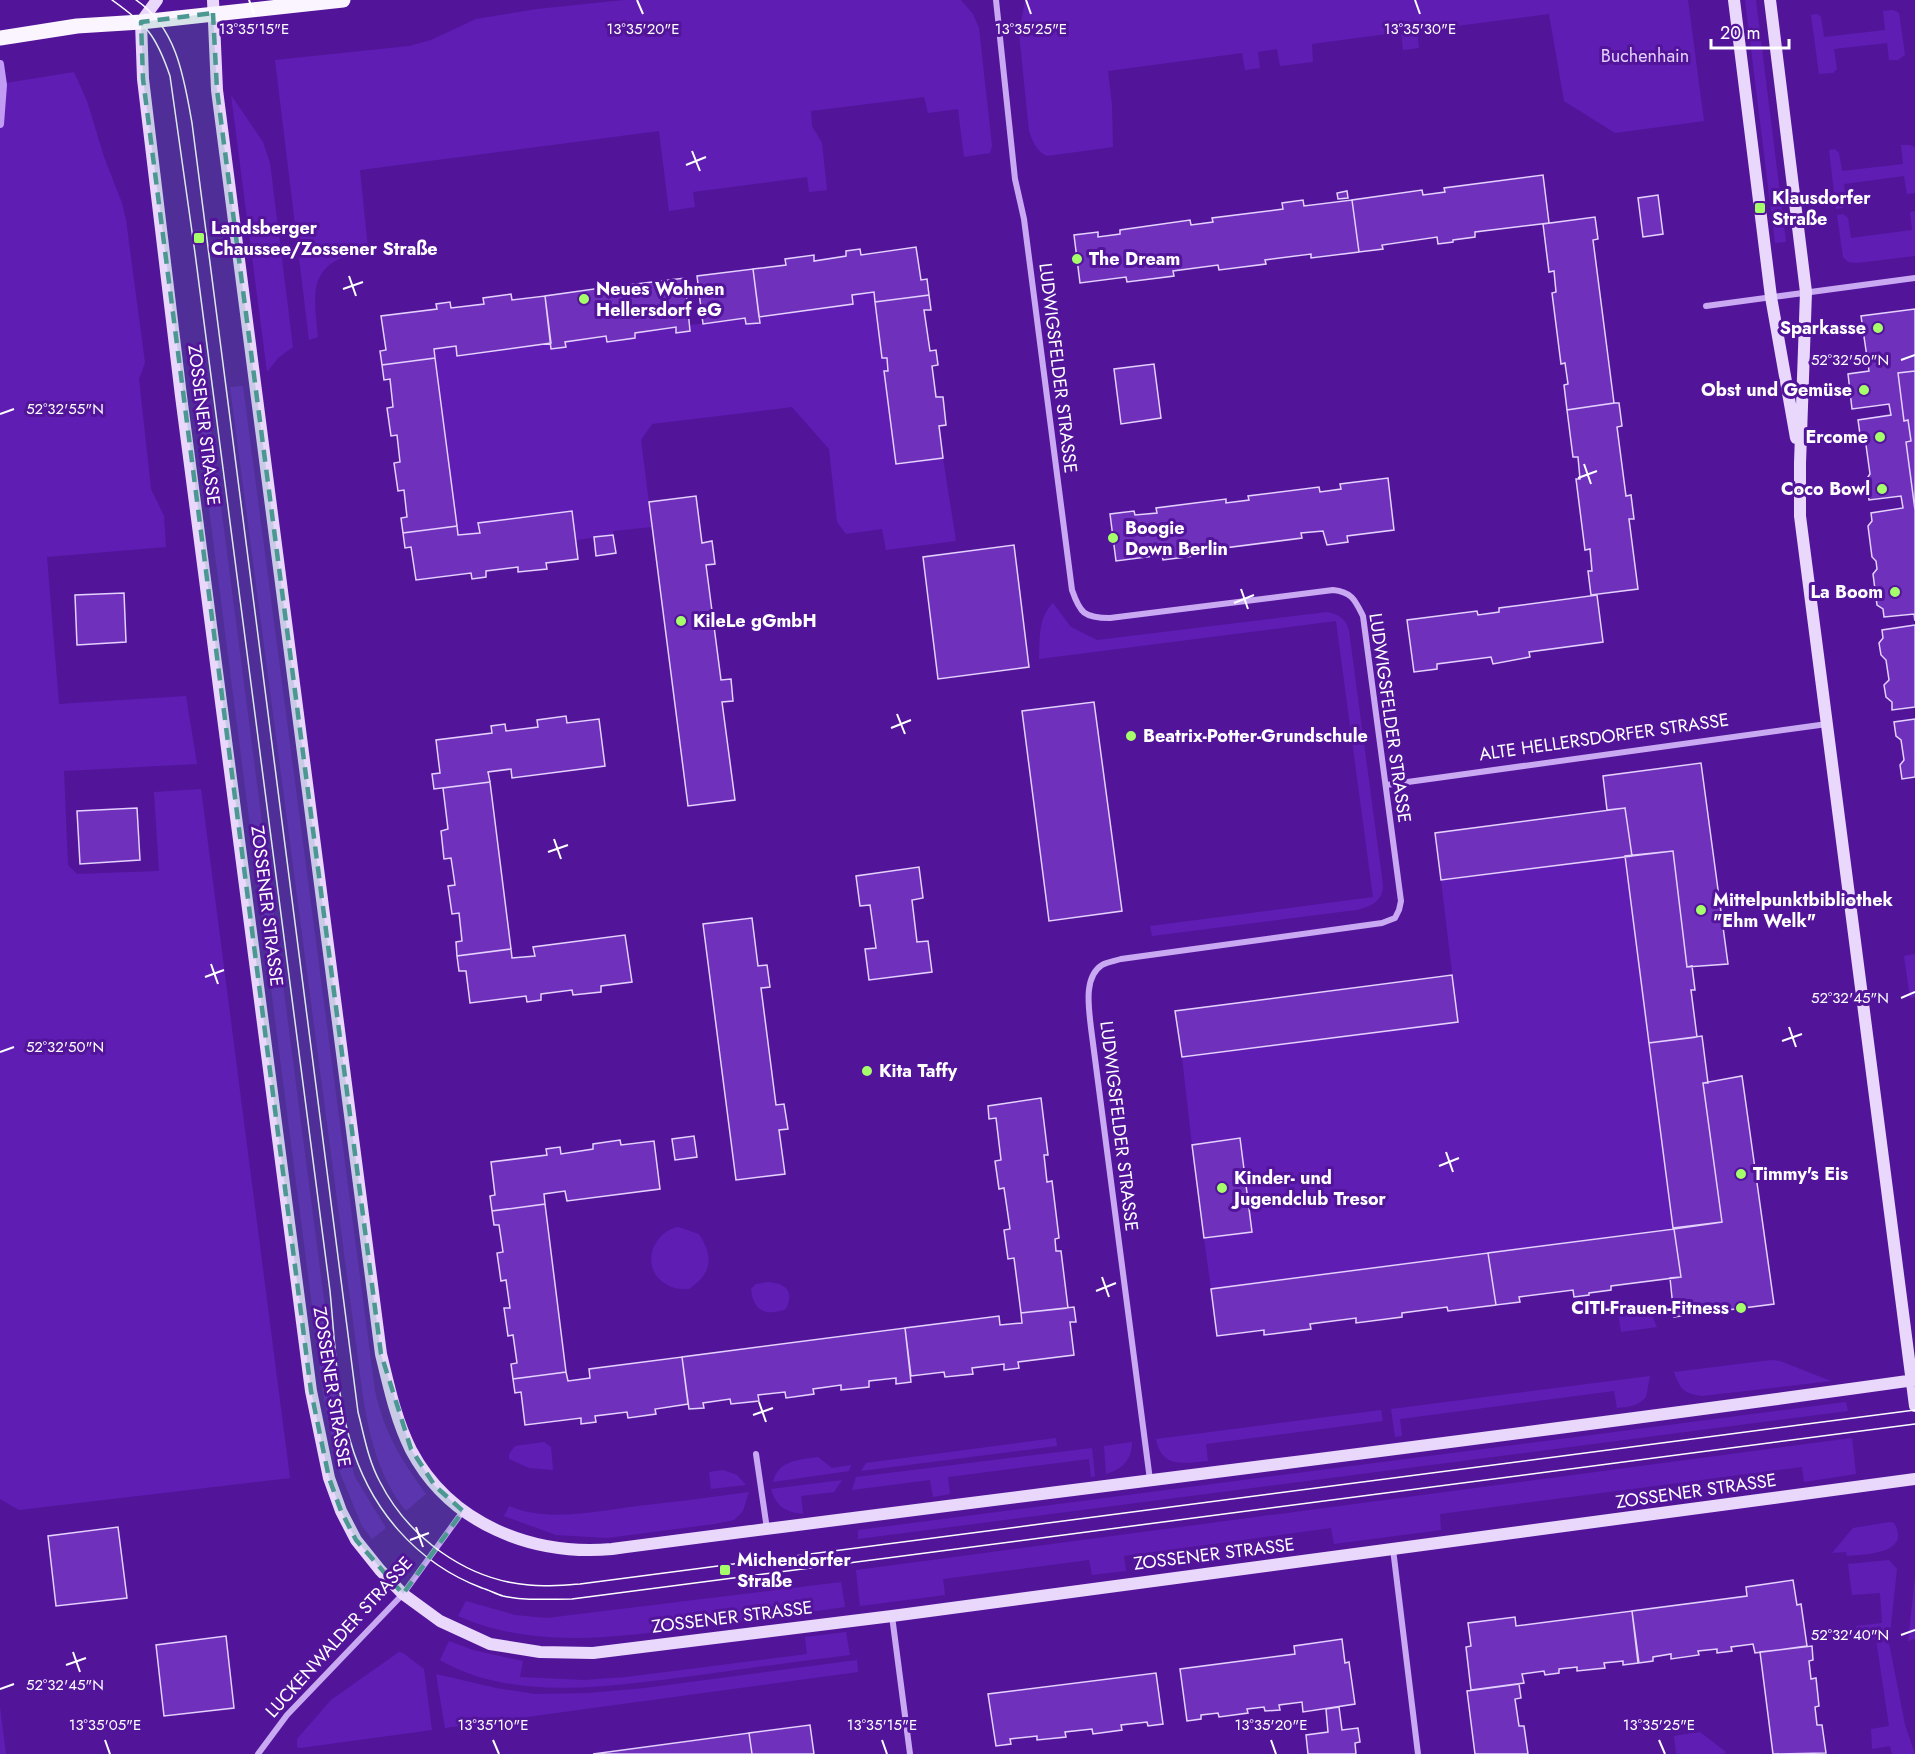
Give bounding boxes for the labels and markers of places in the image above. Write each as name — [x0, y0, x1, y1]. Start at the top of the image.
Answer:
place label: Klausdorfer Straße — [1772, 185, 1871, 232]
marker: Klausdorfer Straße — [1753, 201, 1767, 215]
place label: Landsberger Chaussee/Zossener Straße — [211, 215, 438, 262]
marker: Landsberger Chaussee/Zossener Straße — [192, 231, 206, 245]
place label: The Dream — [1089, 246, 1180, 272]
marker: The Dream — [1070, 252, 1084, 266]
place label: Neues Wohnen Hellersdorf eG — [596, 276, 724, 323]
marker: Neues Wohnen Hellersdorf eG — [577, 292, 591, 306]
place label: Sparkasse — [1780, 315, 1866, 341]
marker: Sparkasse — [1871, 321, 1885, 335]
place label: Obst und Gemüse — [1701, 377, 1852, 403]
marker: Obst und Gemüse — [1857, 383, 1871, 397]
place label: Ercome — [1805, 424, 1868, 450]
marker: Ercome — [1873, 430, 1887, 444]
place label: Coco Bowl — [1781, 476, 1870, 502]
marker: Coco Bowl — [1875, 482, 1889, 496]
place label: Boogie Down Berlin — [1125, 515, 1228, 562]
marker: Boogie Down Berlin — [1106, 531, 1120, 545]
place label: La Boom — [1810, 579, 1883, 605]
marker: La Boom — [1888, 585, 1902, 599]
place label: KileLe gGmbH — [693, 608, 817, 634]
marker: KileLe gGmbH — [674, 614, 688, 628]
place label: Beatrix-Potter-Grundschule — [1143, 723, 1368, 749]
marker: Beatrix-Potter-Grundschule — [1124, 729, 1138, 743]
place label: Mittelpunktbibliothek "Ehm Welk" — [1713, 887, 1893, 934]
marker: Mittelpunktbibliothek "Ehm Welk" — [1694, 903, 1708, 917]
place label: Kita Taffy — [879, 1058, 958, 1084]
marker: Kita Taffy — [860, 1064, 874, 1078]
place label: Timmy's Eis — [1753, 1161, 1848, 1187]
place label: Kinder- und Jugendclub Tresor — [1231, 1165, 1387, 1212]
marker: Timmy's Eis — [1734, 1167, 1748, 1181]
marker: Kinder- und Jugendclub Tresor — [1215, 1181, 1229, 1195]
place label: CITI-Frauen-Fitness — [1571, 1295, 1729, 1321]
marker: CITI-Frauen-Fitness — [1734, 1301, 1748, 1315]
place label: Michendorfer Straße — [737, 1547, 851, 1594]
marker: Michendorfer Straße — [718, 1563, 732, 1577]

